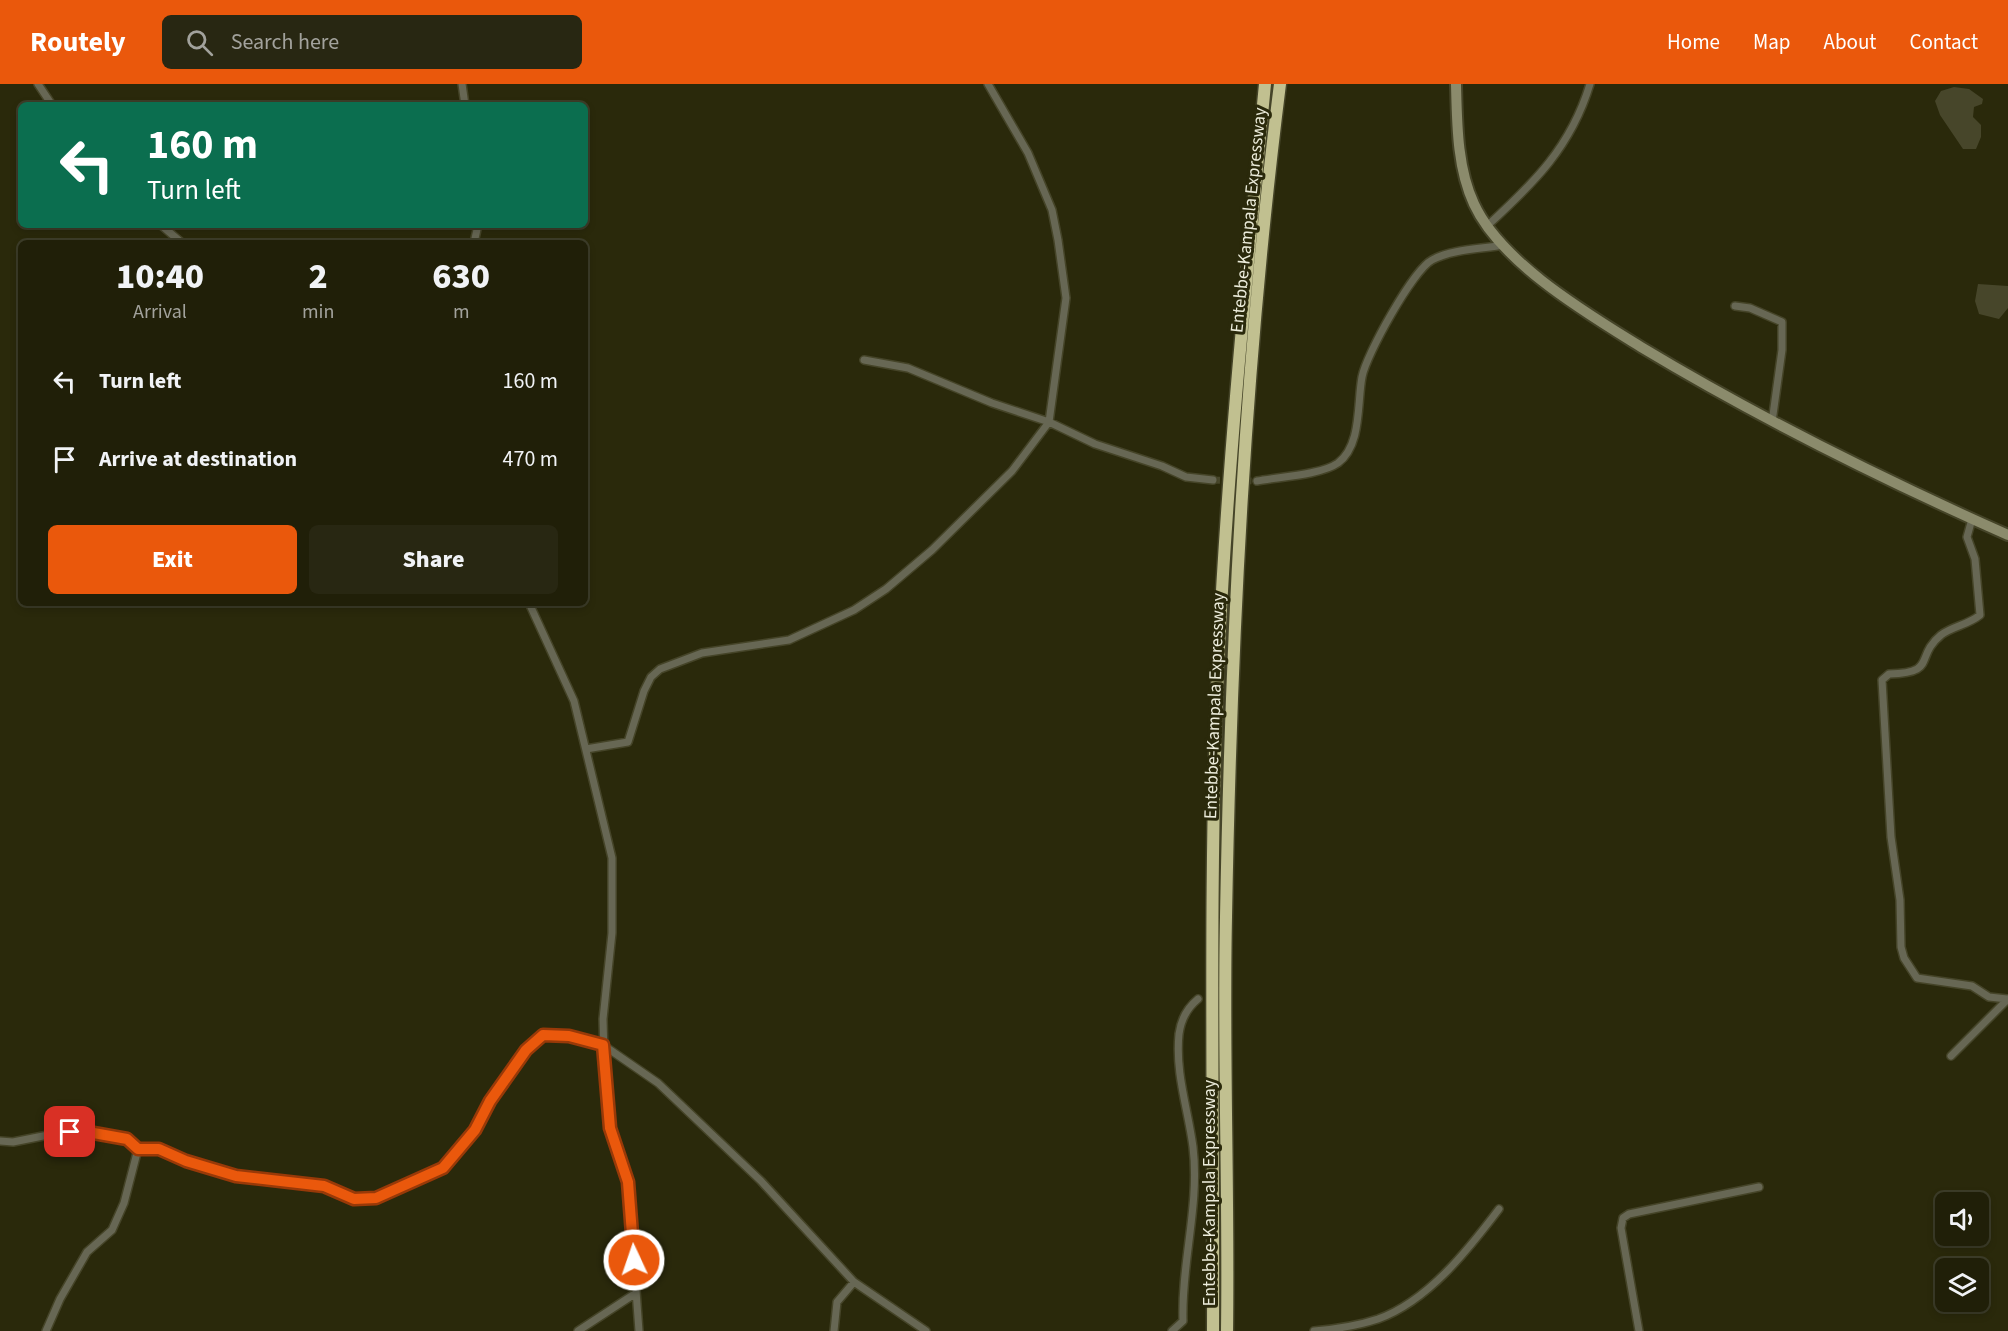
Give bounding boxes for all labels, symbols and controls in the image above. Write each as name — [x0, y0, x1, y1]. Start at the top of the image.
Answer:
search box — [162, 15, 582, 69]
text: Routely — [30, 22, 126, 62]
icon: search — [183, 26, 216, 59]
text: Search here — [231, 26, 339, 58]
text: Home — [1667, 27, 1720, 57]
text: Map — [1753, 27, 1791, 57]
text: About — [1824, 27, 1876, 57]
text: Contact — [1909, 27, 1978, 57]
street label: Entebbe-Kampala Expressway — [1224, 106, 1273, 334]
text: 160 m — [147, 115, 258, 175]
icon: left — [48, 126, 126, 204]
text: Turn left — [147, 171, 241, 210]
text: 10:40 — [116, 251, 204, 302]
text: 2 — [309, 251, 328, 302]
text: 630 — [432, 251, 490, 302]
text: Arrival — [133, 298, 187, 326]
text: min — [302, 298, 334, 326]
text: m — [453, 298, 469, 326]
icon: left — [48, 365, 81, 398]
text: Turn left — [99, 365, 181, 397]
text: 160 m — [503, 365, 558, 397]
icon: arrive — [48, 443, 81, 476]
text: Arrive at destination — [99, 443, 297, 475]
text: 470 m — [503, 443, 558, 475]
button: Exit — [48, 525, 297, 594]
button: Share — [309, 525, 558, 594]
street label: Entebbe-Kampala Expressway — [1198, 592, 1231, 820]
street label: Entebbe-Kampala Expressway — [1197, 1079, 1222, 1306]
pin — [44, 1106, 95, 1157]
icon: arrive — [53, 1115, 86, 1148]
map controls — [1935, 1192, 1989, 1312]
button: sound — [1935, 1192, 1989, 1246]
position arrow — [602, 1228, 666, 1292]
button: layers — [1935, 1258, 1989, 1312]

